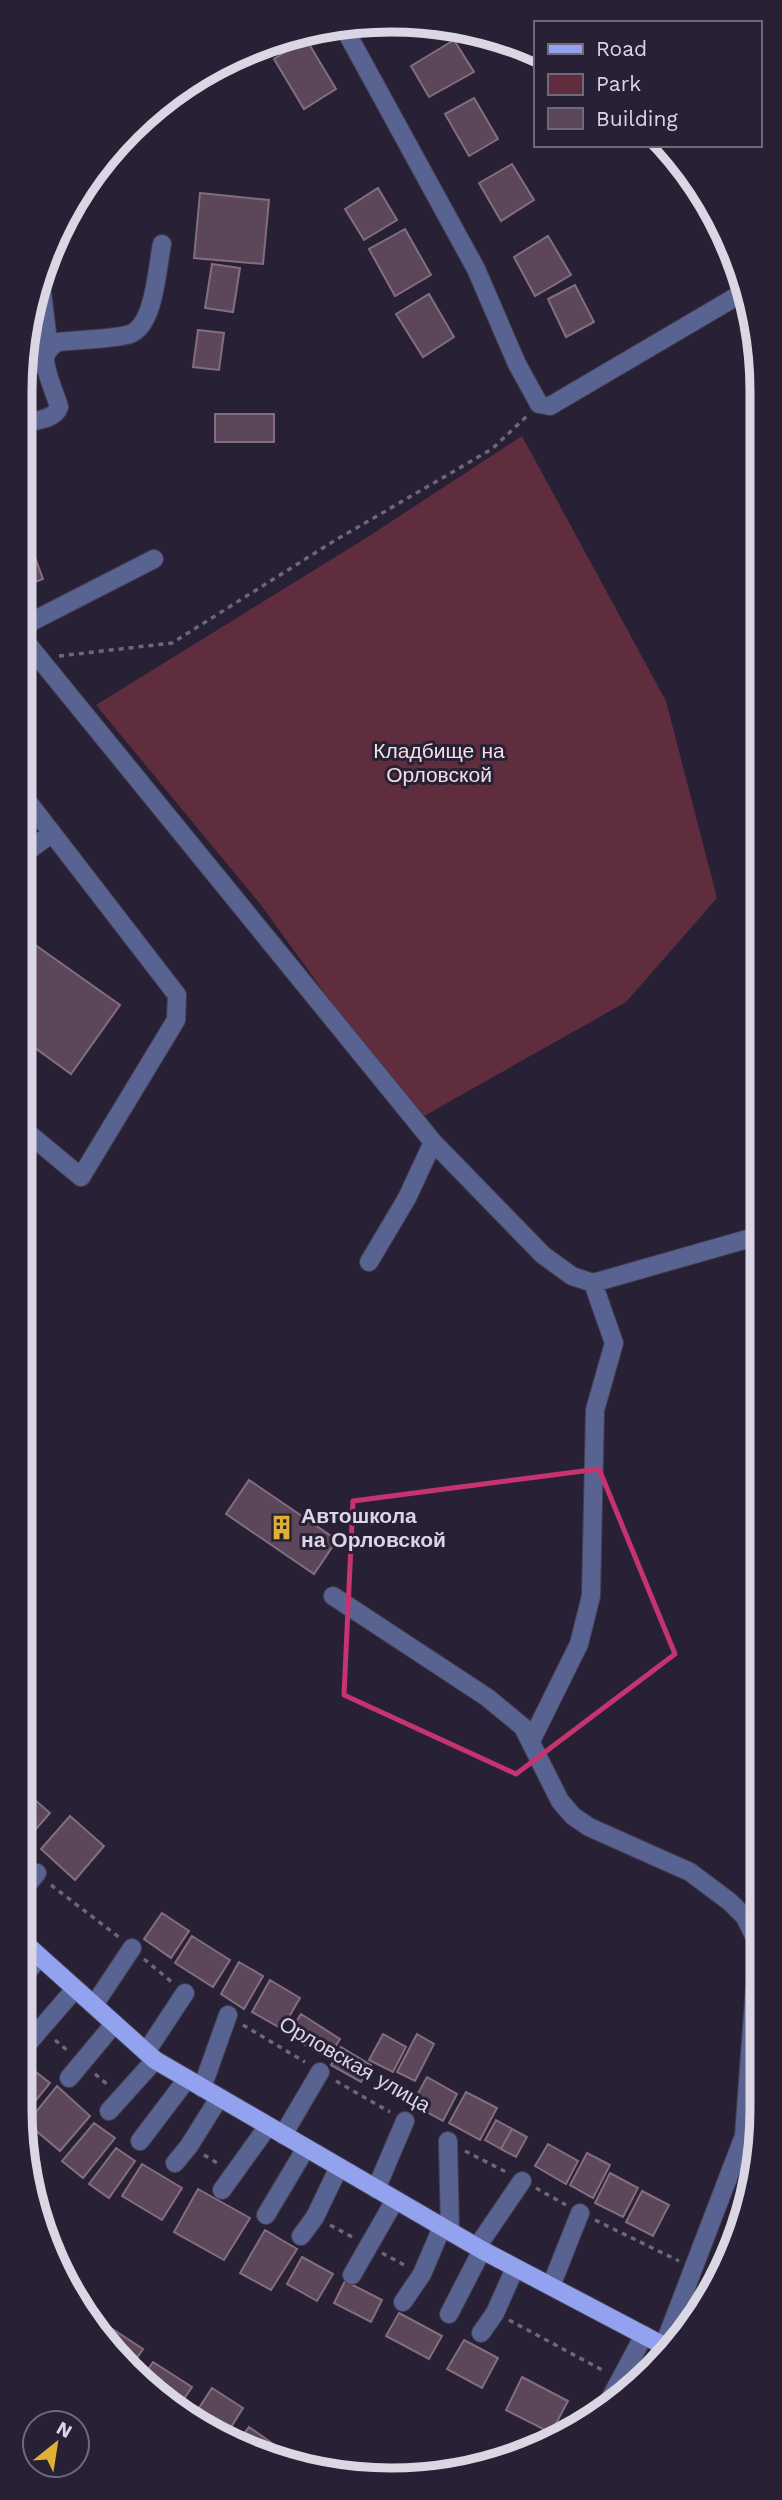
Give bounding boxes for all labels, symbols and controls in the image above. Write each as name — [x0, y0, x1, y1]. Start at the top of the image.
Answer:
legend — [534, 21, 761, 147]
text: Road — [596, 36, 647, 61]
text: Park — [596, 71, 641, 96]
text: Building — [596, 106, 678, 131]
park label: Кладбище на Орловской — [373, 738, 505, 787]
place label: Автошкола на Орловской — [301, 1503, 446, 1552]
building icon: Автошкола на Орловской — [267, 1513, 295, 1541]
street label: Орловская улица — [275, 2011, 435, 2118]
north arrow — [21, 2409, 91, 2479]
text: N — [52, 2416, 76, 2443]

